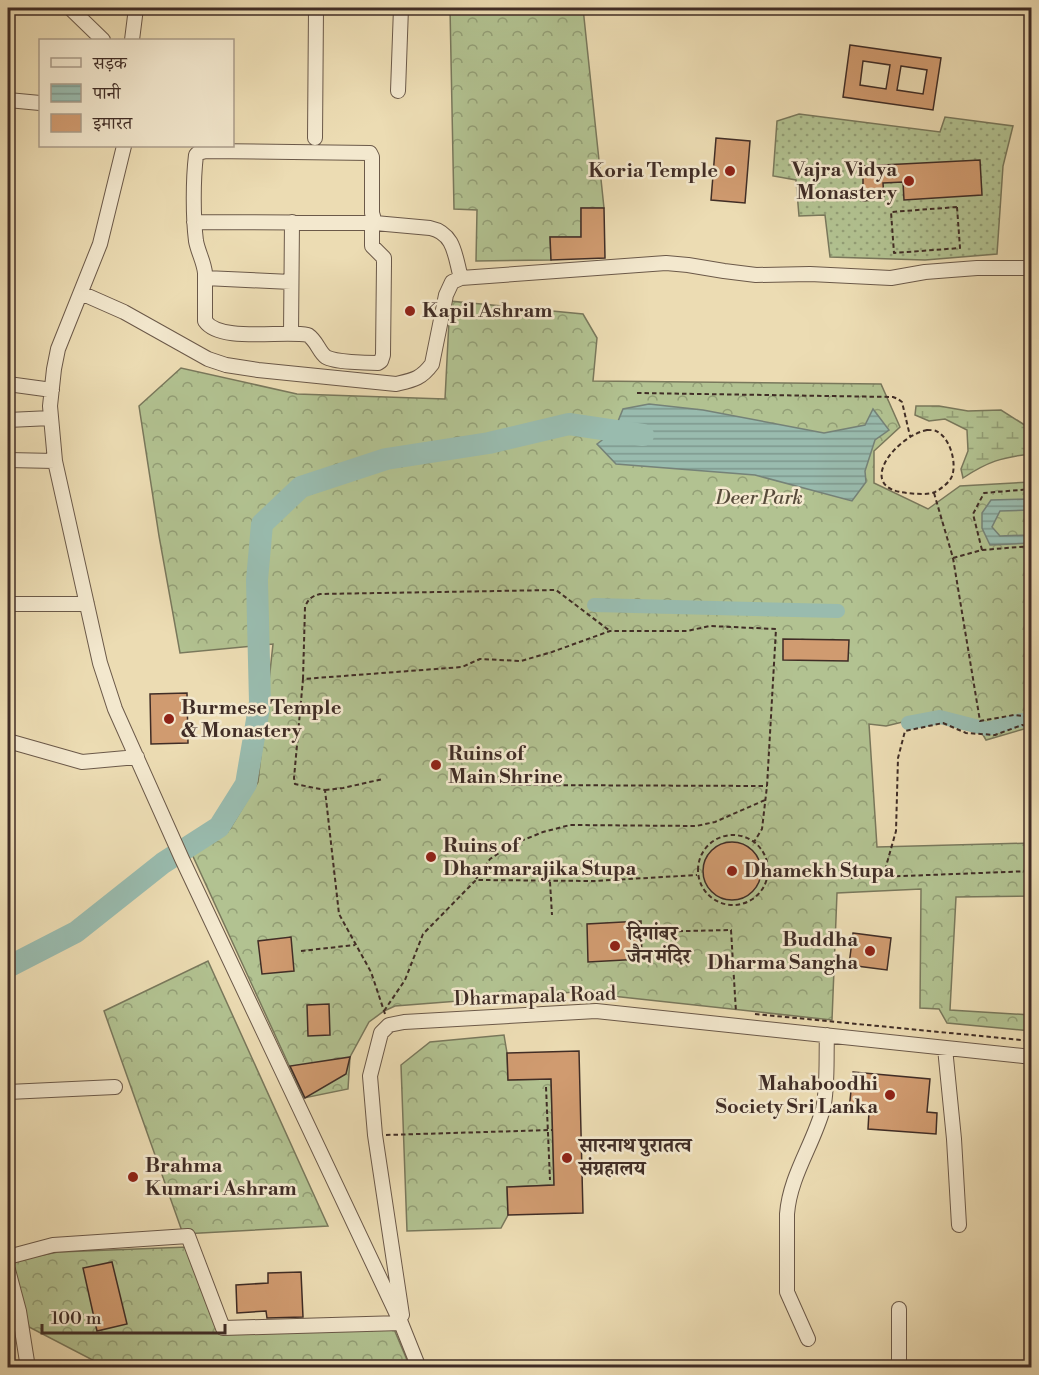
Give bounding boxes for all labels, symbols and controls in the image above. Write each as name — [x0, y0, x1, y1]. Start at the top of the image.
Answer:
legend — [39, 39, 234, 147]
text: सड़क — [92, 52, 128, 75]
text: पानी — [92, 82, 122, 105]
text: इमारत — [92, 112, 133, 135]
place label: Vajra Vidya Monastery — [791, 158, 898, 206]
place label: Koria Temple — [588, 159, 718, 184]
marker: Koria Temple — [723, 164, 737, 178]
marker: Vajra Vidya Monastery — [902, 174, 916, 188]
place label: Kapil Ashram — [422, 299, 553, 324]
marker: Kapil Ashram — [403, 304, 417, 318]
park label: Deer Park — [714, 486, 803, 511]
place label: Burmese Temple & Monastery — [181, 696, 342, 744]
marker: Burmese Temple & Monastery — [162, 712, 176, 726]
place label: Ruins of Main Shrine — [448, 742, 563, 790]
marker: Ruins of Main Shrine — [429, 758, 443, 772]
place label: Ruins of Dharmarajika Stupa — [443, 834, 636, 882]
marker: Ruins of Dharmarajika Stupa — [424, 850, 438, 864]
place label: Dhamekh Stupa — [744, 859, 895, 884]
marker: Dhamekh Stupa — [725, 864, 739, 878]
place label: दिगांबर जैन मंदिर — [625, 921, 692, 970]
place label: Buddha Dharma Sangha — [707, 928, 858, 976]
marker: दिगांबर जैन मंदिर — [608, 939, 622, 953]
marker: Buddha Dharma Sangha — [863, 944, 877, 958]
street label: Dharmapala Road — [453, 982, 617, 1012]
place label: Mahaboodhi Society Sri Lanka — [716, 1072, 879, 1120]
marker: Mahaboodhi Society Sri Lanka — [883, 1088, 897, 1102]
place label: सारनाथ पुरातत्व संग्रहालय — [577, 1134, 693, 1182]
marker: सारनाथ पुरातत्व संग्रहालय — [560, 1151, 574, 1165]
place label: Brahma Kumari Ashram — [145, 1154, 297, 1202]
marker: Brahma Kumari Ashram — [126, 1170, 140, 1184]
scale bar — [42, 1297, 225, 1335]
text: 100 m — [51, 1307, 102, 1330]

